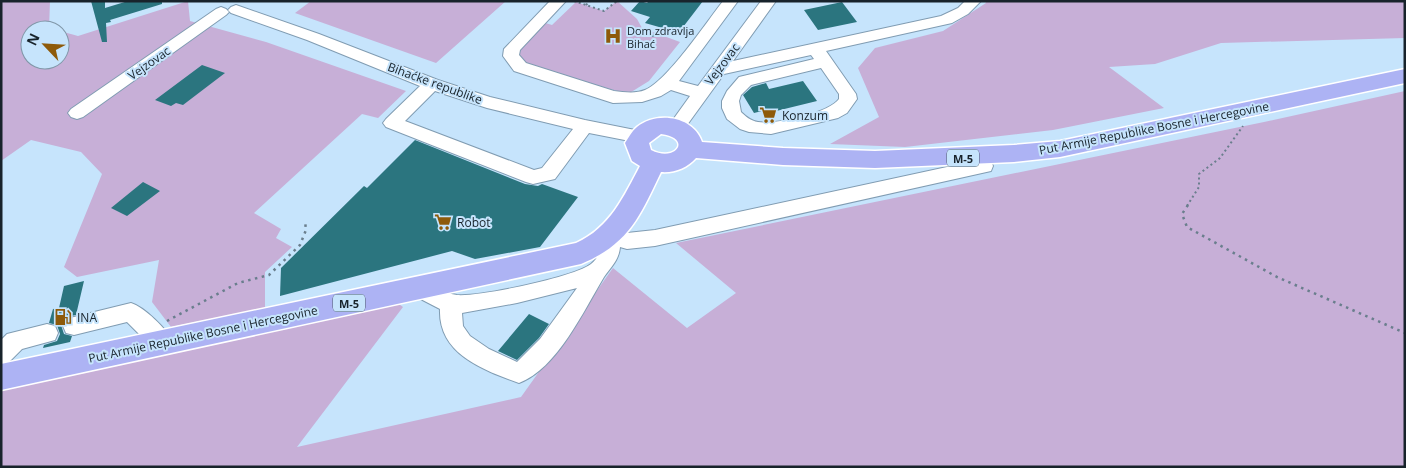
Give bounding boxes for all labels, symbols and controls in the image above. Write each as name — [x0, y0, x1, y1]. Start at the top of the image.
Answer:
north arrow — [20, 20, 70, 70]
place label: Dom zdravlja Bihać — [627, 23, 694, 51]
hospital icon: Dom zdravlja Bihać — [603, 26, 623, 46]
text: N — [22, 30, 44, 48]
street label: Vejzovac — [701, 39, 743, 88]
street label: Vejzovac — [124, 42, 174, 84]
street label: Bihaćke republike — [385, 58, 485, 108]
street label: Put Armije Republike Bosne i Hercegovine — [1038, 97, 1271, 159]
supermarket icon: Konzum — [758, 105, 778, 125]
place label: Konzum — [782, 107, 828, 124]
road number: M-5 — [947, 150, 979, 167]
supermarket icon: Robot — [433, 212, 453, 232]
place label: Robot — [457, 214, 490, 231]
road number: M-5 — [333, 294, 365, 312]
street label: Put Armije Republike Bosne i Hercegovine — [87, 301, 319, 367]
fuel station icon: INA — [53, 307, 73, 327]
place label: INA — [77, 309, 97, 326]

